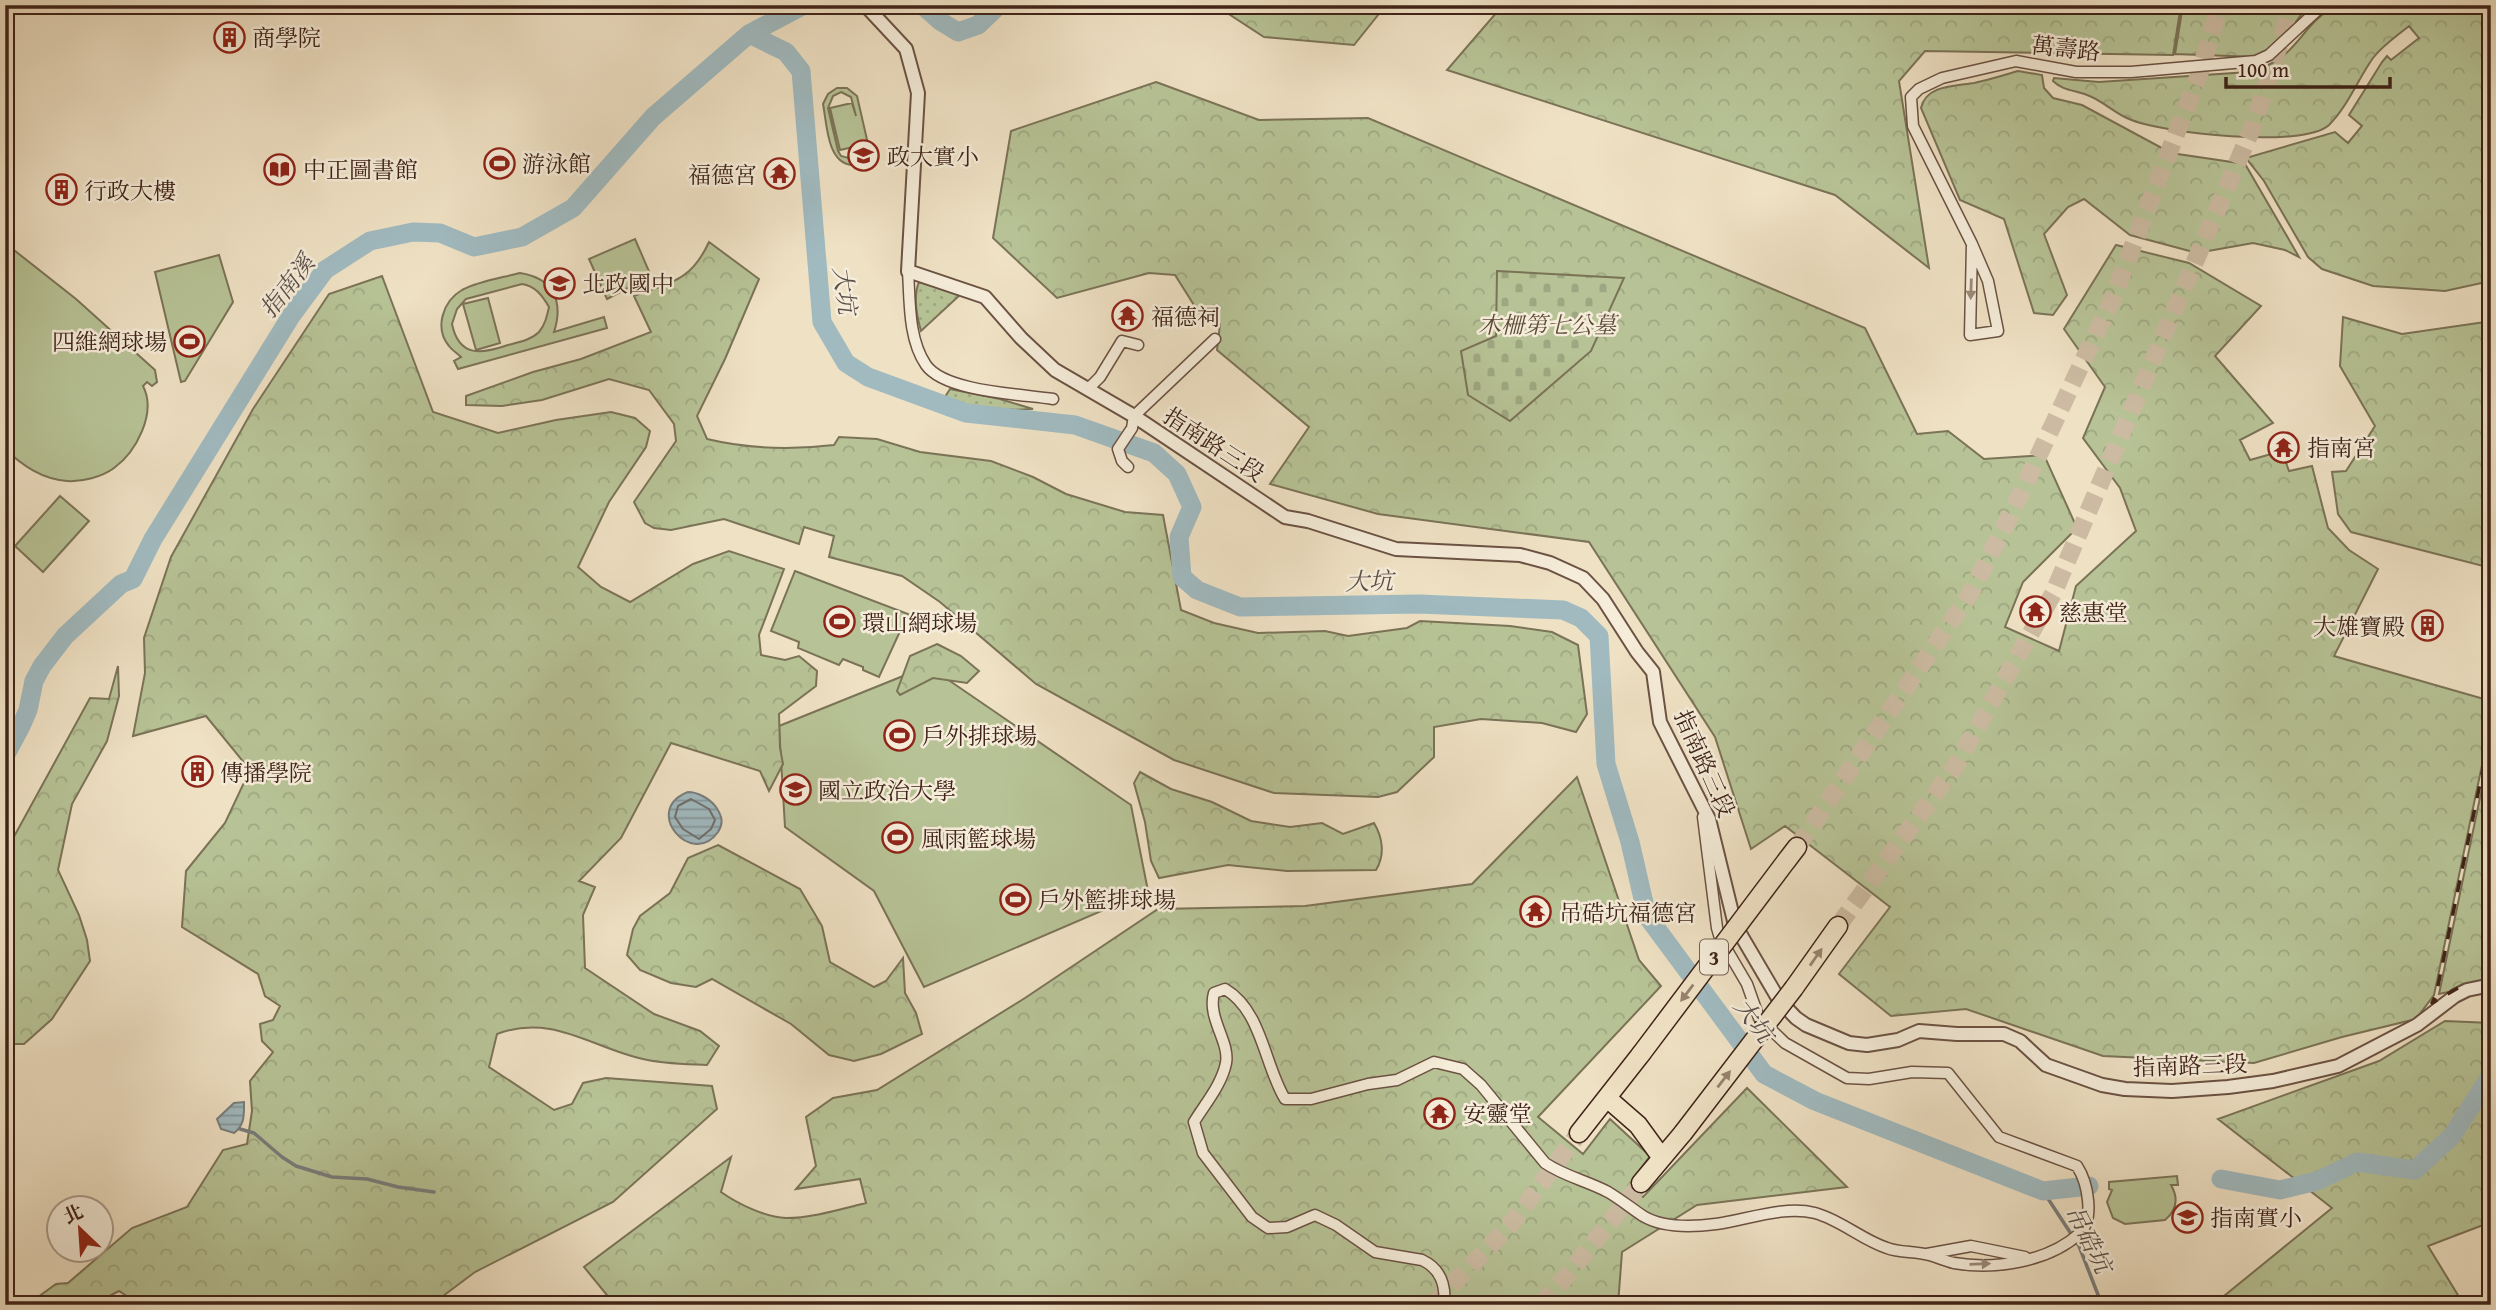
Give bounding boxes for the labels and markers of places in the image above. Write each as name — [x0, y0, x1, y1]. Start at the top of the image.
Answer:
building icon: 商學院 — [212, 20, 246, 54]
place label: 商學院 — [252, 21, 321, 54]
school or university icon: 政大實小 — [847, 139, 881, 173]
place label: 政大實小 — [887, 140, 979, 173]
sports icon: 游泳館 — [482, 146, 516, 180]
place label: 游泳館 — [522, 147, 591, 180]
library icon: 中正圖書館 — [263, 152, 297, 186]
place label: 中正圖書館 — [303, 153, 418, 186]
temple icon: 福德宮 — [763, 157, 797, 191]
place label: 福德宮 — [688, 158, 757, 191]
building icon: 行政大樓 — [44, 173, 78, 207]
place label: 行政大樓 — [84, 174, 176, 207]
school or university icon: 北政國中 — [542, 266, 576, 300]
place label: 北政國中 — [582, 267, 674, 300]
temple icon: 福德祠 — [1111, 299, 1145, 333]
place label: 福德祠 — [1151, 300, 1220, 333]
sports icon: 四維網球場 — [173, 324, 207, 358]
place label: 四維網球場 — [52, 325, 167, 358]
temple icon: 指南宮 — [2267, 430, 2301, 464]
place label: 指南宮 — [2307, 431, 2376, 464]
temple icon: 慈惠堂 — [2019, 595, 2053, 629]
place label: 慈惠堂 — [2059, 596, 2128, 629]
sports icon: 環山網球場 — [822, 605, 856, 639]
place label: 環山網球場 — [862, 606, 977, 639]
building icon: 大雄寶殿 — [2411, 609, 2445, 643]
place label: 大雄寶殿 — [2313, 610, 2405, 643]
sports icon: 戶外排球場 — [882, 718, 916, 752]
place label: 戶外排球場 — [922, 719, 1037, 752]
building icon: 傳播學院 — [180, 755, 214, 789]
place label: 傳播學院 — [220, 756, 312, 789]
school or university icon: 國立政治大學 — [778, 773, 812, 807]
place label: 國立政治大學 — [818, 774, 956, 807]
sports icon: 風雨籃球場 — [881, 821, 915, 855]
place label: 風雨籃球場 — [921, 822, 1036, 855]
sports icon: 戶外籃排球場 — [998, 882, 1032, 916]
place label: 戶外籃排球場 — [1038, 883, 1176, 916]
temple icon: 吊硞坑福德宮 — [1519, 895, 1553, 929]
place label: 吊硞坑福德宮 — [1559, 896, 1697, 929]
temple icon: 安靈堂 — [1423, 1096, 1457, 1130]
place label: 安靈堂 — [1463, 1097, 1532, 1130]
school or university icon: 指南實小 — [2170, 1200, 2204, 1234]
place label: 指南實小 — [2210, 1201, 2302, 1234]

